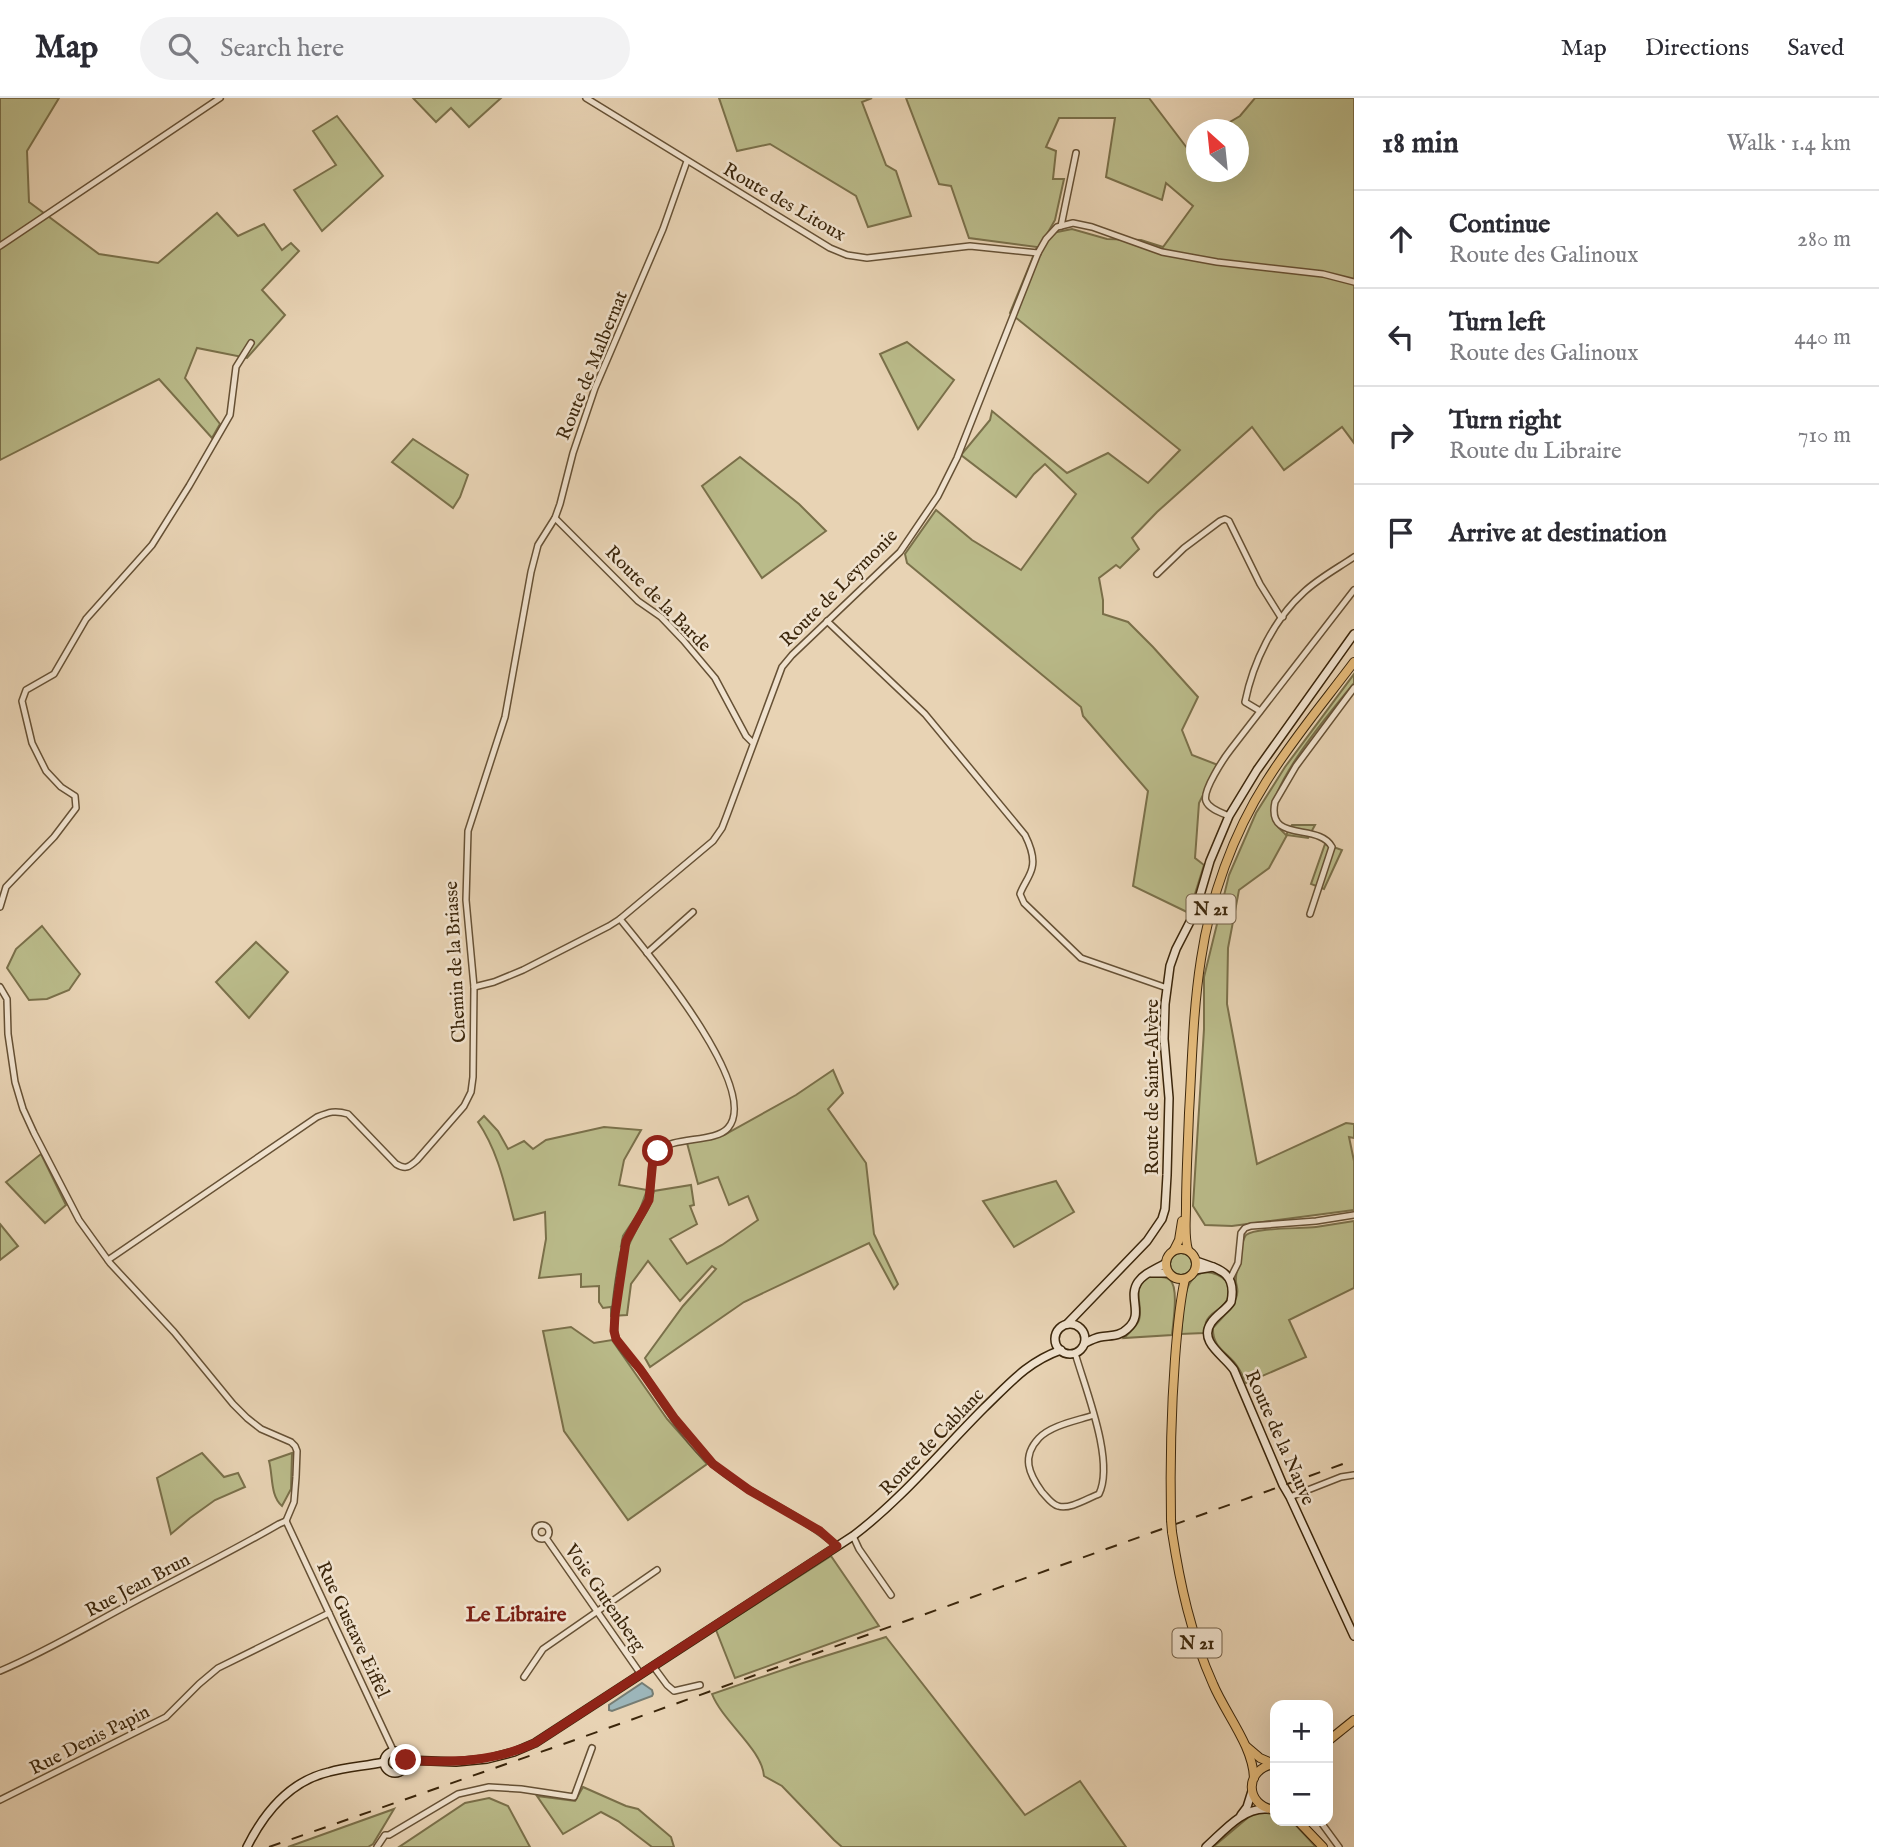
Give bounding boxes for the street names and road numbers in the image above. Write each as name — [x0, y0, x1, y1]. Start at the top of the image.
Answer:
street label: Route des Litoux — [718, 158, 850, 248]
street label: Route de Malbernat — [552, 287, 634, 444]
street label: Route de Leymonie — [775, 524, 904, 652]
street label: Route de la Barde — [599, 541, 716, 658]
street label: Chemin de la Briasse — [440, 880, 472, 1043]
road number: N 21 — [1186, 894, 1236, 924]
street label: Route de Saint-Alvère — [1141, 999, 1165, 1175]
street label: Route de la Nauve — [1239, 1367, 1320, 1509]
street label: Route de Cablanc — [875, 1384, 990, 1501]
street label: Voie Gutenberg — [558, 1539, 651, 1657]
street label: Rue Jean Brun — [81, 1548, 194, 1623]
street label: Rue Gustave Eiffel — [310, 1558, 395, 1703]
road number: N 21 — [1172, 1628, 1222, 1658]
street label: Rue Denis Papin — [26, 1700, 154, 1781]

